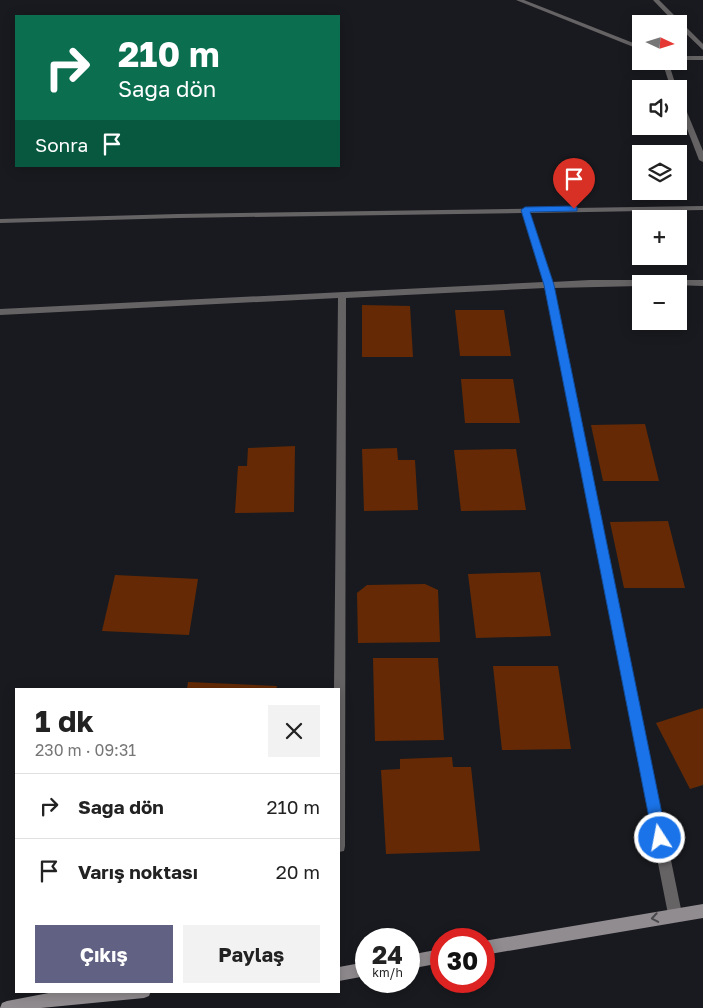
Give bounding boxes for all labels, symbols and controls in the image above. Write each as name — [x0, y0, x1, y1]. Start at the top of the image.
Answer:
north arrow — [632, 15, 688, 70]
map controls — [632, 15, 687, 330]
text: 210 m — [118, 33, 220, 75]
icon: right — [35, 35, 100, 100]
text: Sağa dön — [118, 75, 216, 102]
button: sound — [632, 80, 687, 135]
icon: arrive — [98, 130, 126, 158]
text: Sonra — [35, 133, 88, 156]
button: layers — [632, 145, 687, 200]
pin — [553, 158, 595, 209]
icon: arrive — [560, 165, 588, 193]
button: + — [632, 210, 687, 265]
button: − — [632, 275, 687, 330]
text: 1 dk — [35, 703, 94, 739]
button: close — [268, 705, 320, 757]
text: 230 m · 09:31 — [35, 740, 136, 760]
icon: right — [35, 792, 63, 820]
text: Sağa dön — [78, 795, 164, 818]
text: 210 m — [266, 795, 320, 818]
position arrow — [633, 811, 685, 863]
icon: arrive — [35, 857, 63, 885]
text: Varış noktası — [78, 860, 198, 883]
text: 20 m — [276, 860, 320, 883]
one-way arrow — [650, 912, 659, 922]
button: Çıkış — [35, 925, 173, 983]
button: Paylaş — [183, 925, 320, 983]
speed limit sign: 30 — [430, 928, 495, 993]
text: 24 — [372, 939, 403, 970]
text: km/h — [372, 965, 403, 980]

